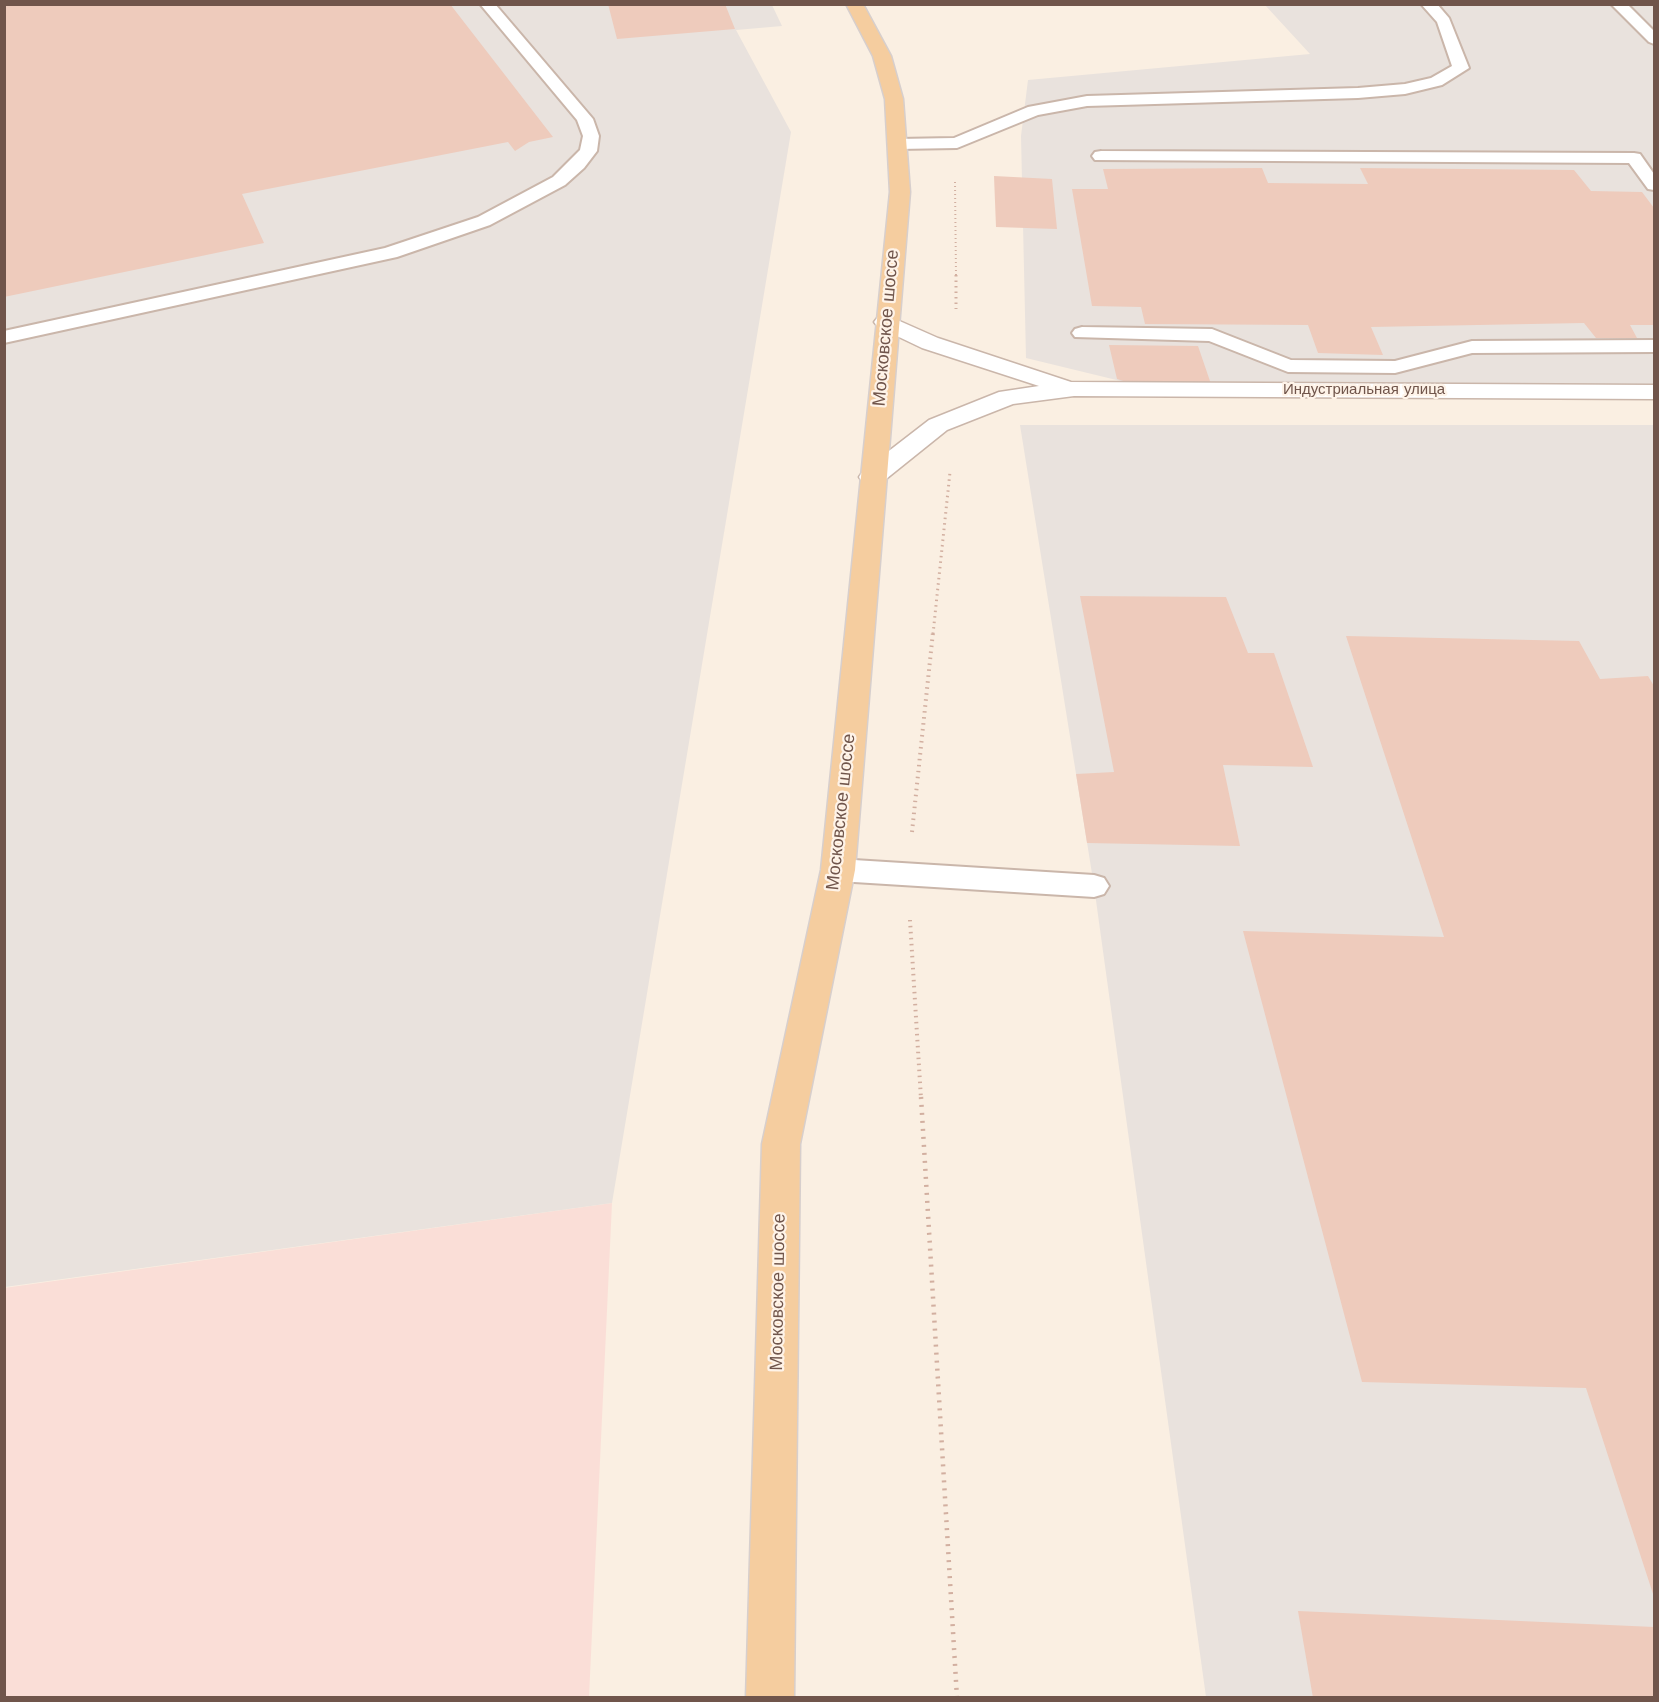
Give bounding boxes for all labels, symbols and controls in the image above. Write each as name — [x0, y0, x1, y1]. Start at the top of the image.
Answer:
street label: Московское шоссе — [868, 249, 904, 407]
street label: Индустриальная улица — [1283, 381, 1445, 399]
street label: Московское шоссе — [822, 733, 860, 891]
street label: Московское шоссе — [766, 1213, 790, 1371]

